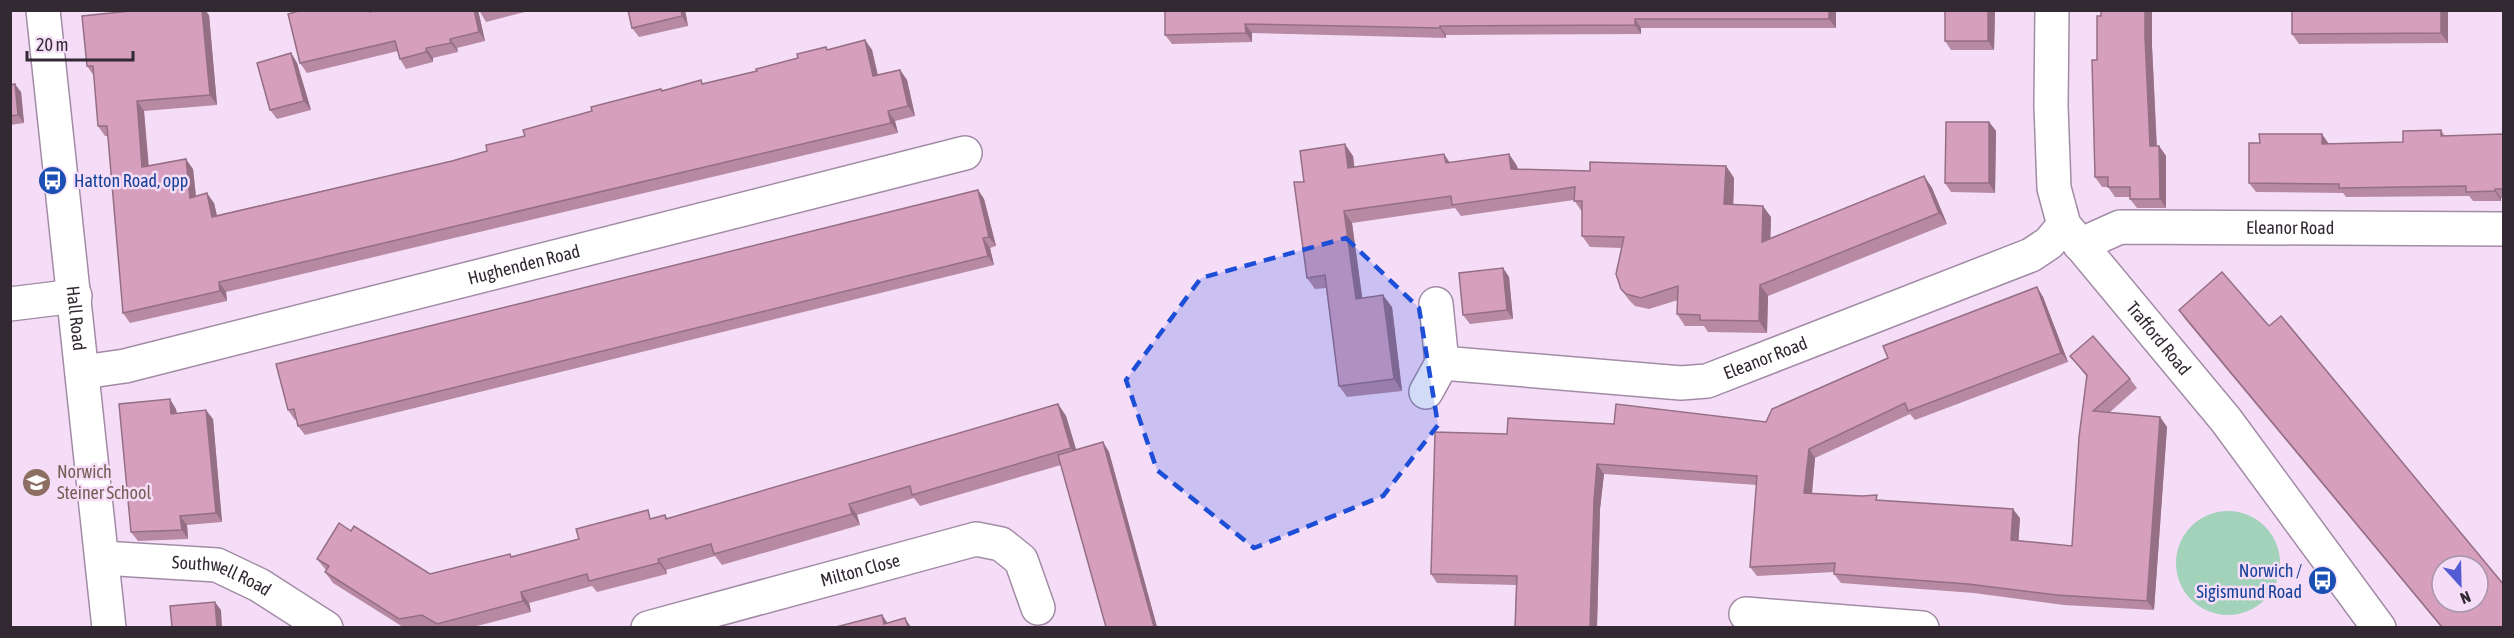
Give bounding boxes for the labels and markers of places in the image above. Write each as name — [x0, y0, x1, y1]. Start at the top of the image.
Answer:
bus stop icon: Hatton Road, opp — [37, 165, 69, 197]
place label: Hatton Road, opp — [74, 170, 188, 191]
place label: Norwich Steiner School — [57, 461, 151, 503]
school or university icon: Norwich Steiner School — [20, 466, 52, 498]
place label: Norwich / Sigismund Road — [2196, 560, 2302, 602]
bus stop icon: Norwich / Sigismund Road — [2307, 565, 2339, 597]

